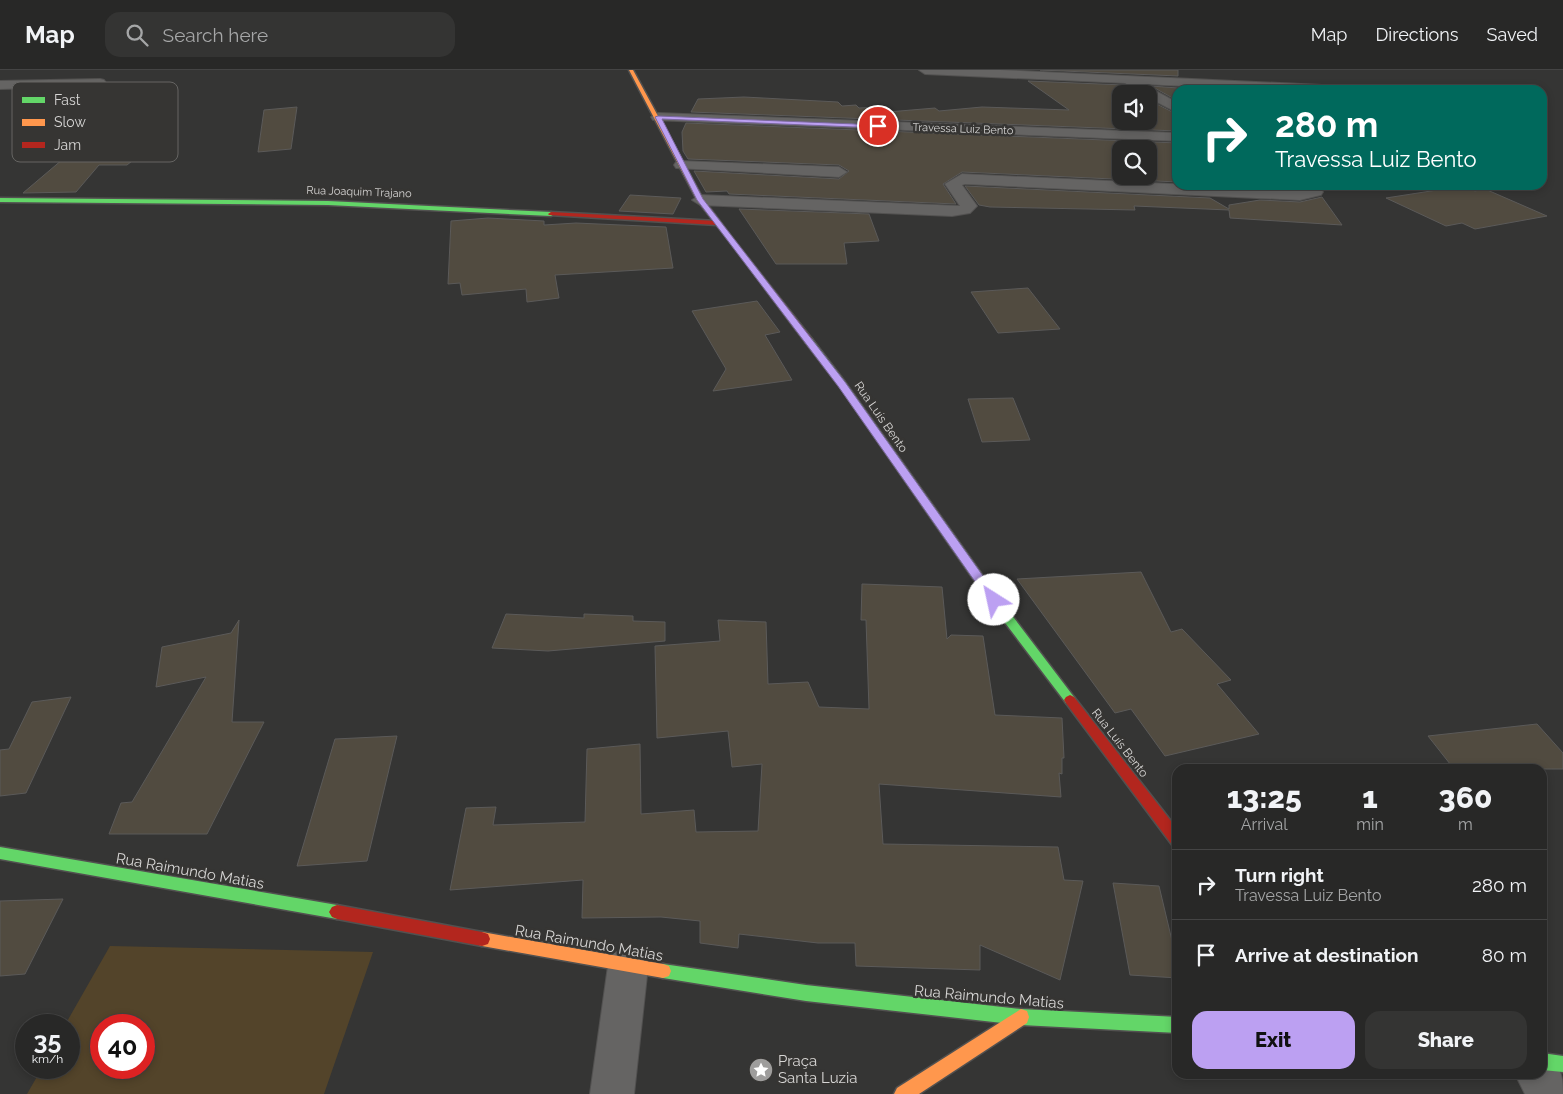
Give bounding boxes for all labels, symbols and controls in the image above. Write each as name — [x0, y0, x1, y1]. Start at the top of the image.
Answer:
search box — [105, 12, 455, 57]
text: Map — [25, 20, 75, 49]
icon: search — [123, 21, 151, 49]
text: Search here — [163, 24, 268, 46]
text: Map — [1311, 24, 1347, 45]
text: Directions — [1375, 24, 1459, 45]
text: Saved — [1487, 24, 1538, 45]
legend — [12, 82, 178, 162]
map controls — [1112, 85, 1157, 185]
button: sound — [1112, 85, 1157, 130]
text: Fast — [54, 92, 81, 108]
text: 280 m — [1275, 104, 1378, 145]
pin — [857, 105, 899, 147]
icon: right — [1192, 105, 1257, 170]
icon: arrive — [864, 112, 892, 140]
text: Slow — [54, 114, 86, 130]
street label: Travessa Luiz Bento — [912, 121, 1014, 137]
text: Jam — [54, 137, 81, 153]
button: search — [1112, 140, 1157, 185]
text: Travessa Luiz Bento — [1275, 146, 1477, 172]
street label: Rua Joaquim Trajano — [306, 184, 412, 200]
street label: Rua Luís Bento — [851, 379, 911, 455]
position arrow — [967, 573, 1019, 625]
street label: Rua Luís Bento — [1089, 706, 1151, 780]
text: 13:25 — [1227, 780, 1302, 815]
text: 1 — [1362, 780, 1378, 815]
text: 360 — [1439, 780, 1492, 815]
text: Arrival — [1241, 815, 1288, 834]
text: min — [1356, 815, 1384, 834]
text: m — [1458, 815, 1473, 834]
street label: Rua Raimundo Matias — [114, 849, 266, 893]
text: Turn right — [1235, 864, 1324, 886]
icon: right — [1192, 871, 1220, 899]
text: 280 m — [1472, 874, 1527, 896]
text: Travessa Luiz Bento — [1235, 886, 1382, 905]
street label: Rua Raimundo Matias — [513, 921, 665, 965]
icon: arrive — [1192, 941, 1220, 969]
text: Arrive at destination — [1235, 944, 1419, 966]
text: 80 m — [1482, 944, 1527, 966]
street label: Rua Raimundo Matias — [913, 981, 1065, 1013]
button: Exit — [1192, 1011, 1355, 1069]
button: Share — [1365, 1011, 1527, 1069]
speed limit sign: 40 — [90, 1014, 155, 1079]
text: 35 — [34, 1025, 61, 1055]
text: km/h — [32, 1052, 63, 1066]
place label: Praça Santa Luzia — [778, 1052, 857, 1087]
place icon: Praça Santa Luzia — [748, 1057, 774, 1083]

